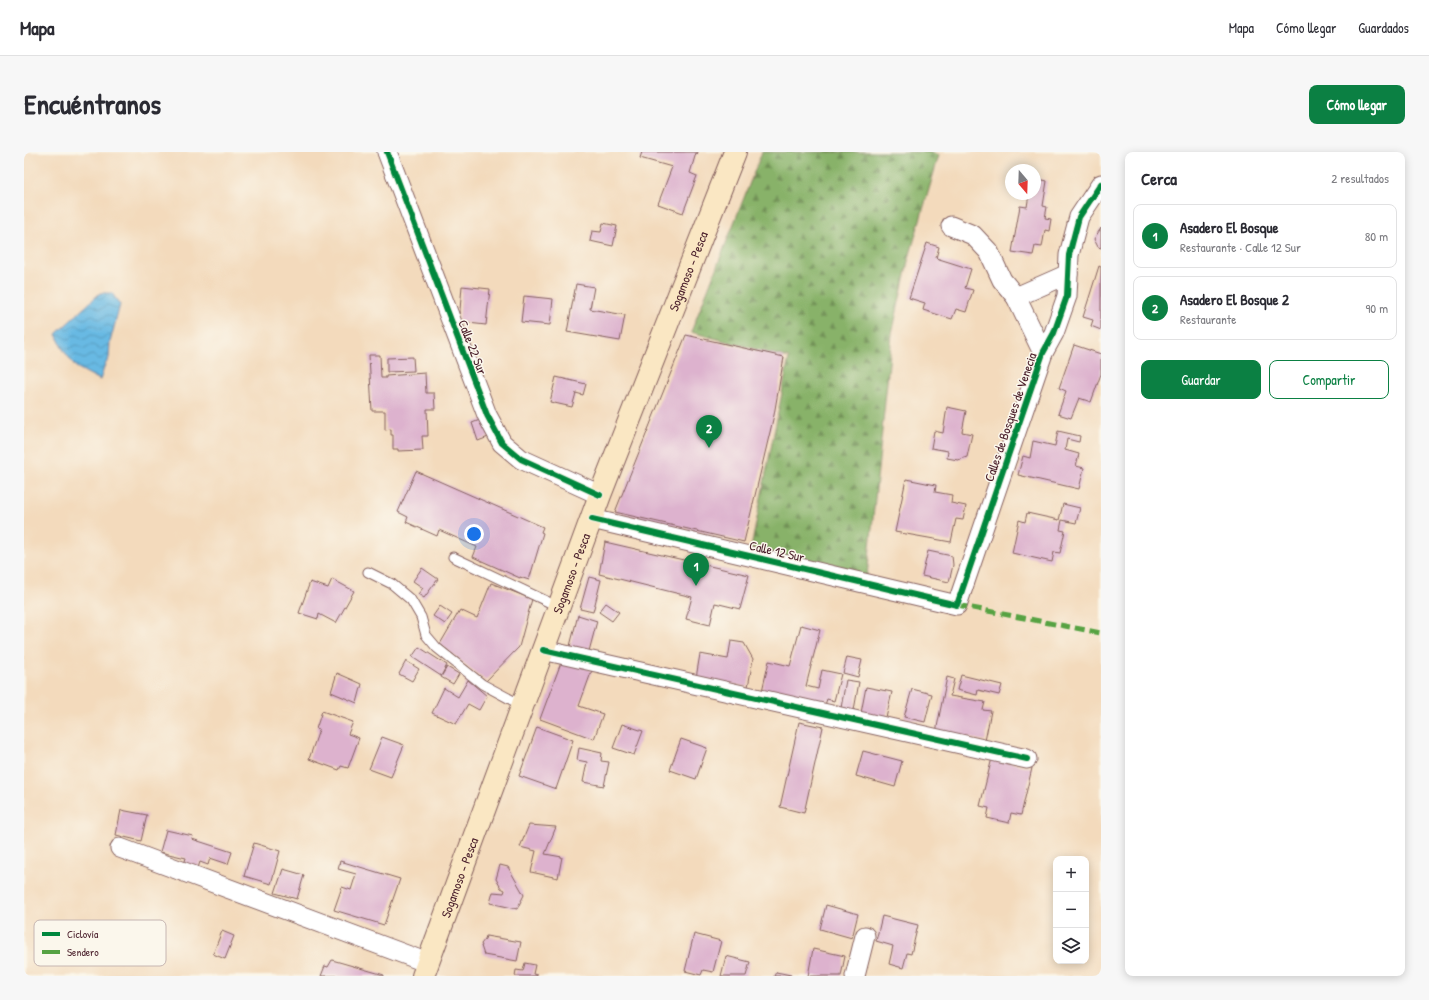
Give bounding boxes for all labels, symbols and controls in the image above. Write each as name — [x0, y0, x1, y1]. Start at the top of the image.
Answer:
text: Mapa — [20, 15, 54, 41]
text: Mapa — [1229, 18, 1254, 37]
text: Cómo llegar — [1276, 18, 1336, 37]
text: Guardados — [1358, 18, 1409, 37]
text: Encuéntranos — [24, 85, 161, 123]
button: Cómo llegar — [1309, 85, 1405, 124]
north arrow — [1005, 164, 1041, 200]
text: Cerca — [1141, 167, 1177, 190]
text: 2 resultados — [1331, 169, 1389, 187]
text: Asadero El Bosque — [1180, 217, 1278, 238]
text: 1 — [1153, 227, 1157, 245]
text: 80 m — [1365, 227, 1388, 245]
street label: Sogamoso - Pesca — [664, 229, 712, 314]
text: Restaurante · Calle 12 Sur — [1180, 238, 1301, 256]
text: Asadero El Bosque 2 — [1180, 289, 1289, 310]
text: 2 — [1152, 299, 1158, 317]
text: 90 m — [1366, 299, 1388, 317]
text: Restaurante — [1180, 310, 1236, 328]
street label: Calle 22 Sur — [454, 317, 492, 377]
street label: Calles de Bosques de Venecia — [979, 350, 1041, 484]
button: Guardar — [1141, 360, 1261, 399]
button: Compartir — [1269, 360, 1389, 399]
pin: 2 — [696, 415, 722, 448]
your location — [464, 524, 484, 544]
street label: Sogamoso - Pesca — [548, 531, 594, 616]
street label: Calle 12 Sur — [748, 536, 806, 566]
pin: 1 — [683, 553, 709, 586]
street label: Sogamoso - Pesca — [436, 835, 482, 920]
map controls — [1053, 856, 1089, 964]
button: + — [1053, 856, 1089, 892]
button: − — [1053, 892, 1089, 928]
legend — [34, 920, 166, 966]
text: Ciclovía — [67, 927, 99, 941]
button: layers — [1053, 928, 1089, 964]
text: Sendero — [67, 945, 99, 959]

